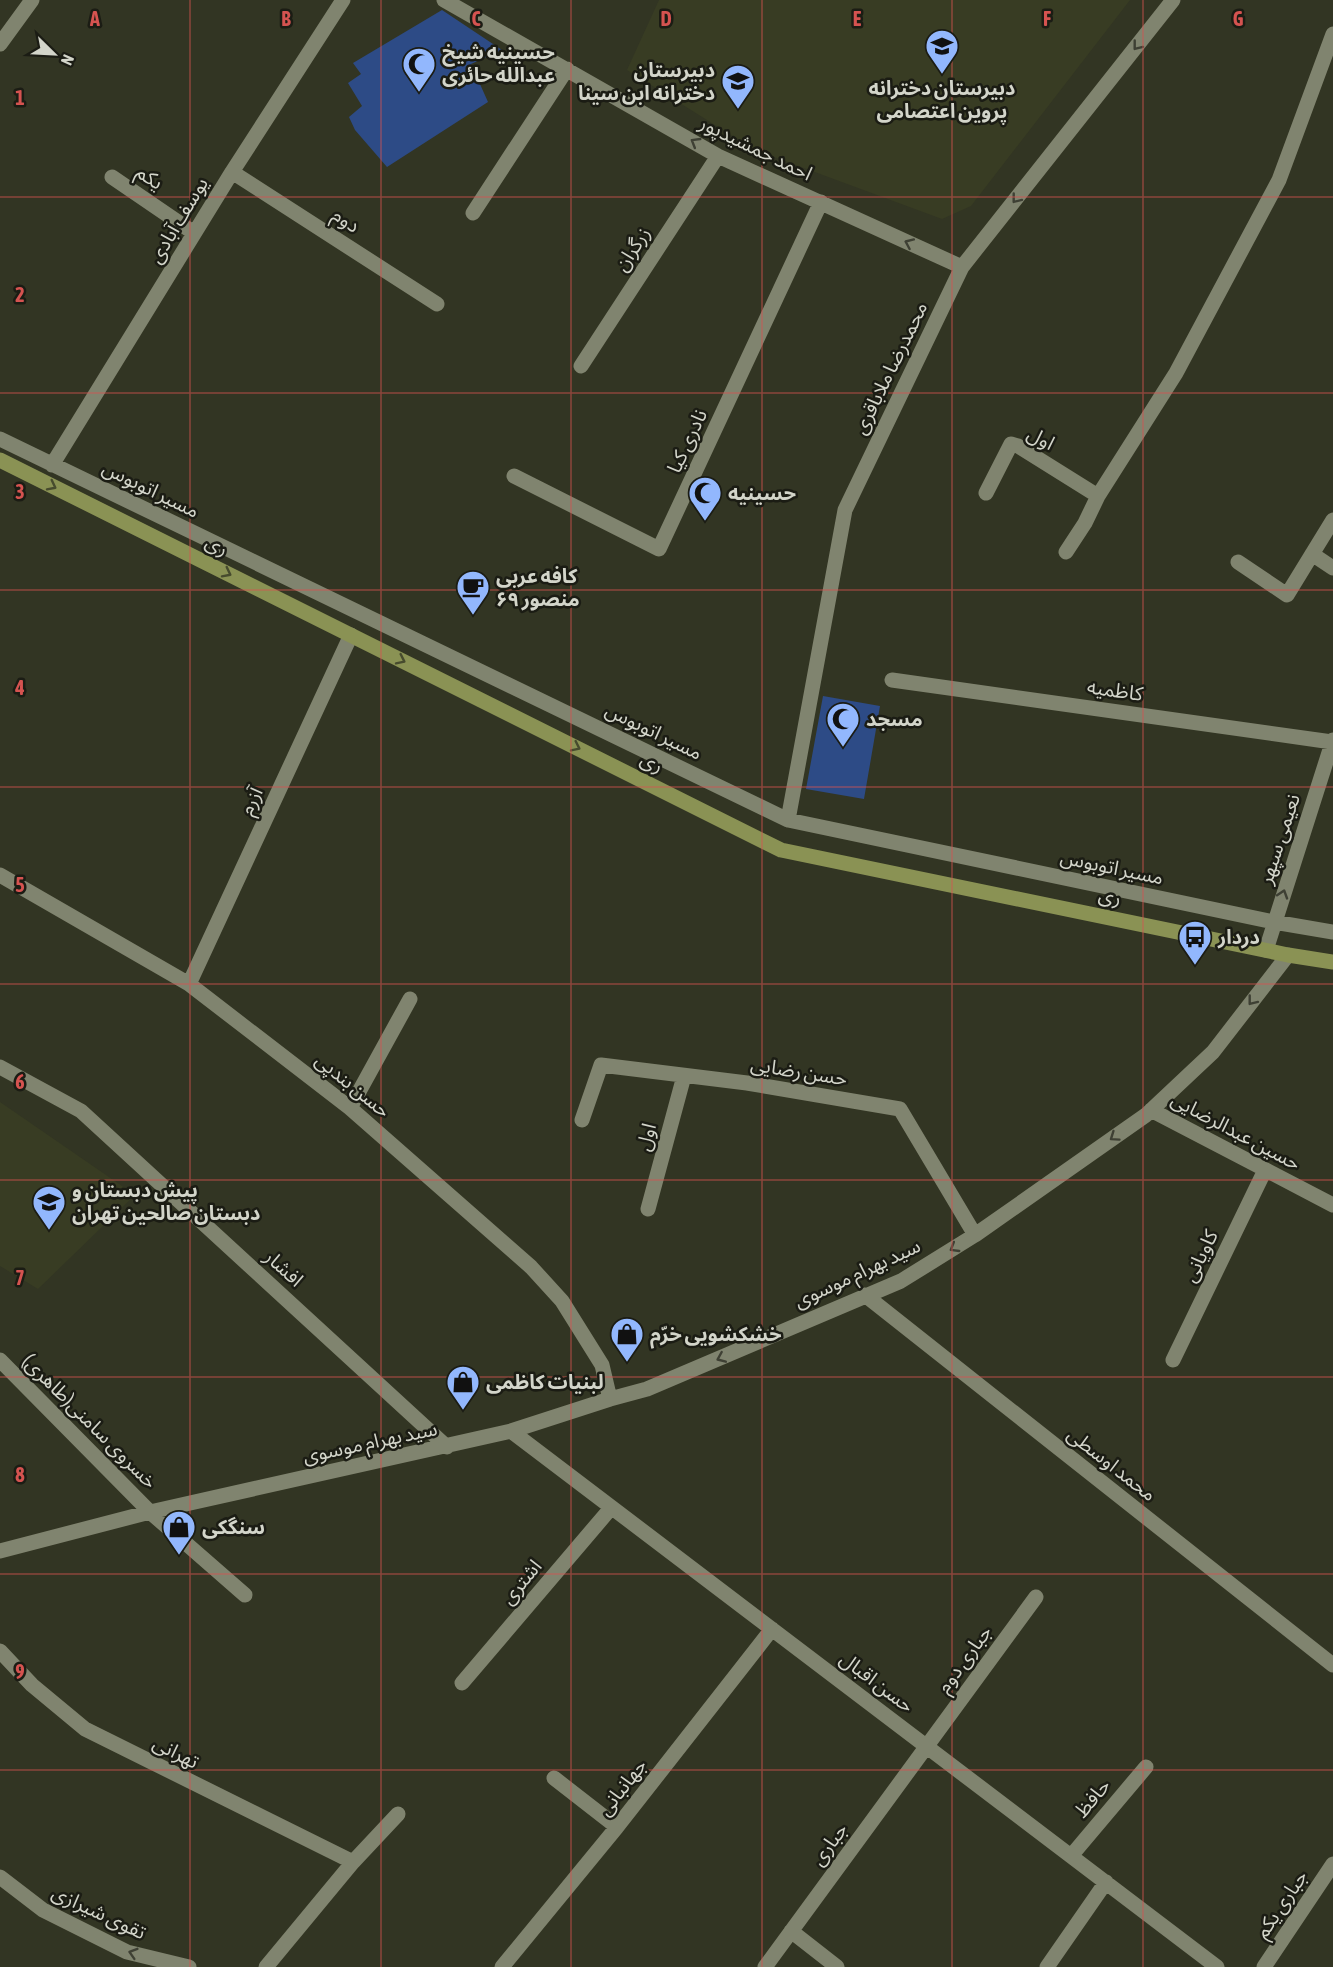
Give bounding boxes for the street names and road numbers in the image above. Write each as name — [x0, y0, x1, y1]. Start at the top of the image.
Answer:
street label: احمد جمشیدپور — [694, 110, 816, 187]
street label: یکم — [130, 159, 168, 197]
street label: یوسف آبادی — [143, 172, 213, 268]
street label: دوم — [326, 202, 364, 240]
street label: زرگران — [609, 222, 655, 276]
street label: محمدرضا ملاباقری — [848, 298, 932, 438]
street label: نادری کیا — [662, 405, 712, 477]
street label: اول — [1023, 421, 1059, 455]
street label: مسیر اتوبوس — [99, 455, 203, 523]
street label: ری — [202, 529, 232, 561]
street label: کاظمیه — [1086, 674, 1145, 705]
street label: مسیر اتوبوس — [602, 697, 706, 765]
street label: ری — [637, 746, 667, 778]
street label: آزرم — [234, 782, 271, 820]
street label: نعیمی سپهر — [1253, 791, 1306, 888]
street label: مسیر اتوبوس — [1058, 844, 1166, 890]
street label: ری — [1096, 882, 1124, 910]
street label: حسن بندپی — [310, 1047, 395, 1123]
street label: حسن رضایی — [749, 1052, 849, 1090]
street label: حسین عبدالرضایی — [1167, 1087, 1305, 1175]
street label: اول — [631, 1121, 661, 1153]
street label: کاویانی — [1177, 1225, 1223, 1286]
street label: سید بهرام موسوی — [790, 1233, 925, 1316]
street label: افشار — [259, 1244, 308, 1292]
street label: خسروی سامنی(طاهری) — [18, 1349, 162, 1493]
street label: سید بهرام موسوی — [301, 1416, 440, 1471]
street label: محمد اوسطی — [1063, 1422, 1161, 1506]
street label: اشتری — [495, 1555, 547, 1609]
street label: جباری دوم — [931, 1620, 999, 1699]
street label: حسن اقبال — [835, 1646, 919, 1718]
street label: تهرانی — [149, 1730, 203, 1774]
street label: جهانبانی — [592, 1754, 652, 1820]
street label: حافظ — [1069, 1774, 1114, 1822]
street label: جباری — [805, 1818, 853, 1870]
street label: جباری یکم — [1249, 1865, 1315, 1944]
street label: تقوی شیرازی — [48, 1880, 150, 1944]

